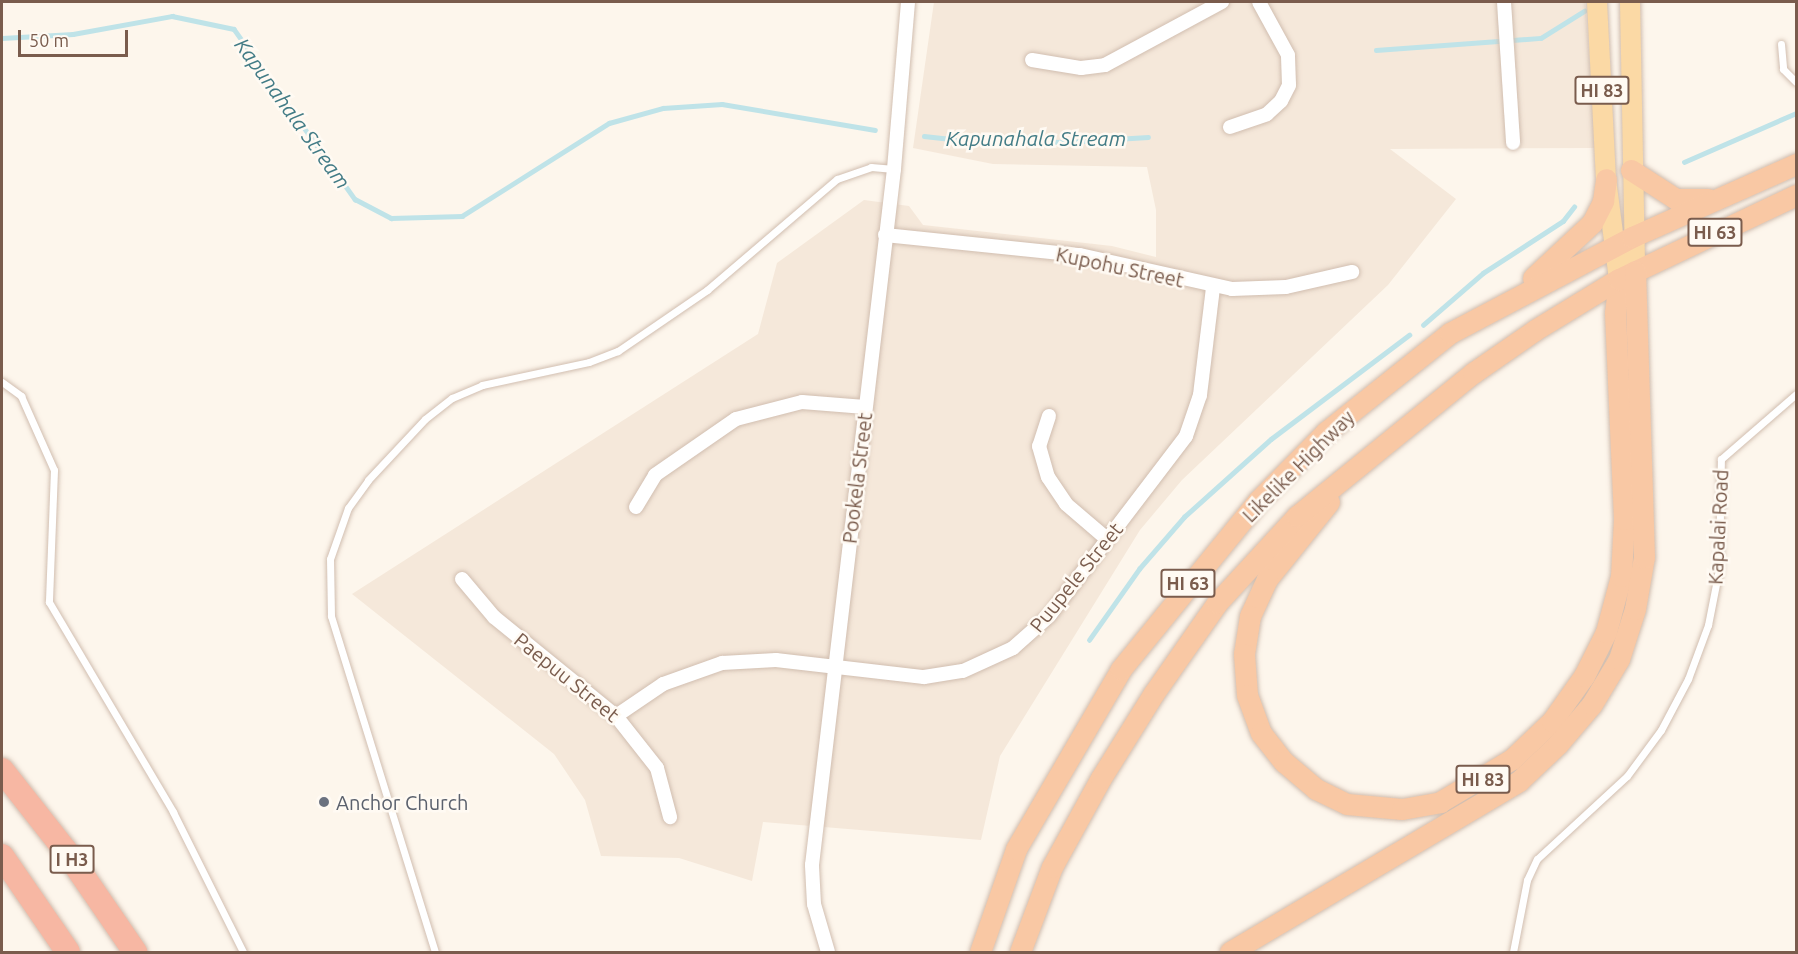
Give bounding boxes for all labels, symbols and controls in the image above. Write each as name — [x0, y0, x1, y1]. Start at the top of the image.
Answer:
scale bar — [21, 18, 130, 56]
text: 50 m — [29, 30, 69, 50]
water label: Kapunahala Stream — [230, 33, 356, 193]
road number: HI 83 — [1574, 75, 1630, 105]
water label: Kapunahala Stream — [946, 125, 1126, 151]
road number: HI 63 — [1686, 217, 1744, 247]
street label: Kupohu Street — [1054, 242, 1186, 292]
street label: Likelike Highway — [1237, 405, 1359, 527]
street label: Pookela Street — [837, 411, 877, 545]
street label: Kapalai Road — [1703, 469, 1733, 585]
street label: Puupele Street — [1024, 517, 1128, 637]
road number: HI 63 — [1160, 568, 1216, 598]
street label: Paepuu Street — [510, 627, 624, 727]
road number: HI 83 — [1454, 764, 1512, 794]
place label: Anchor Church — [336, 790, 468, 814]
marker: Anchor Church — [317, 795, 331, 809]
road number: I H3 — [50, 844, 94, 874]

